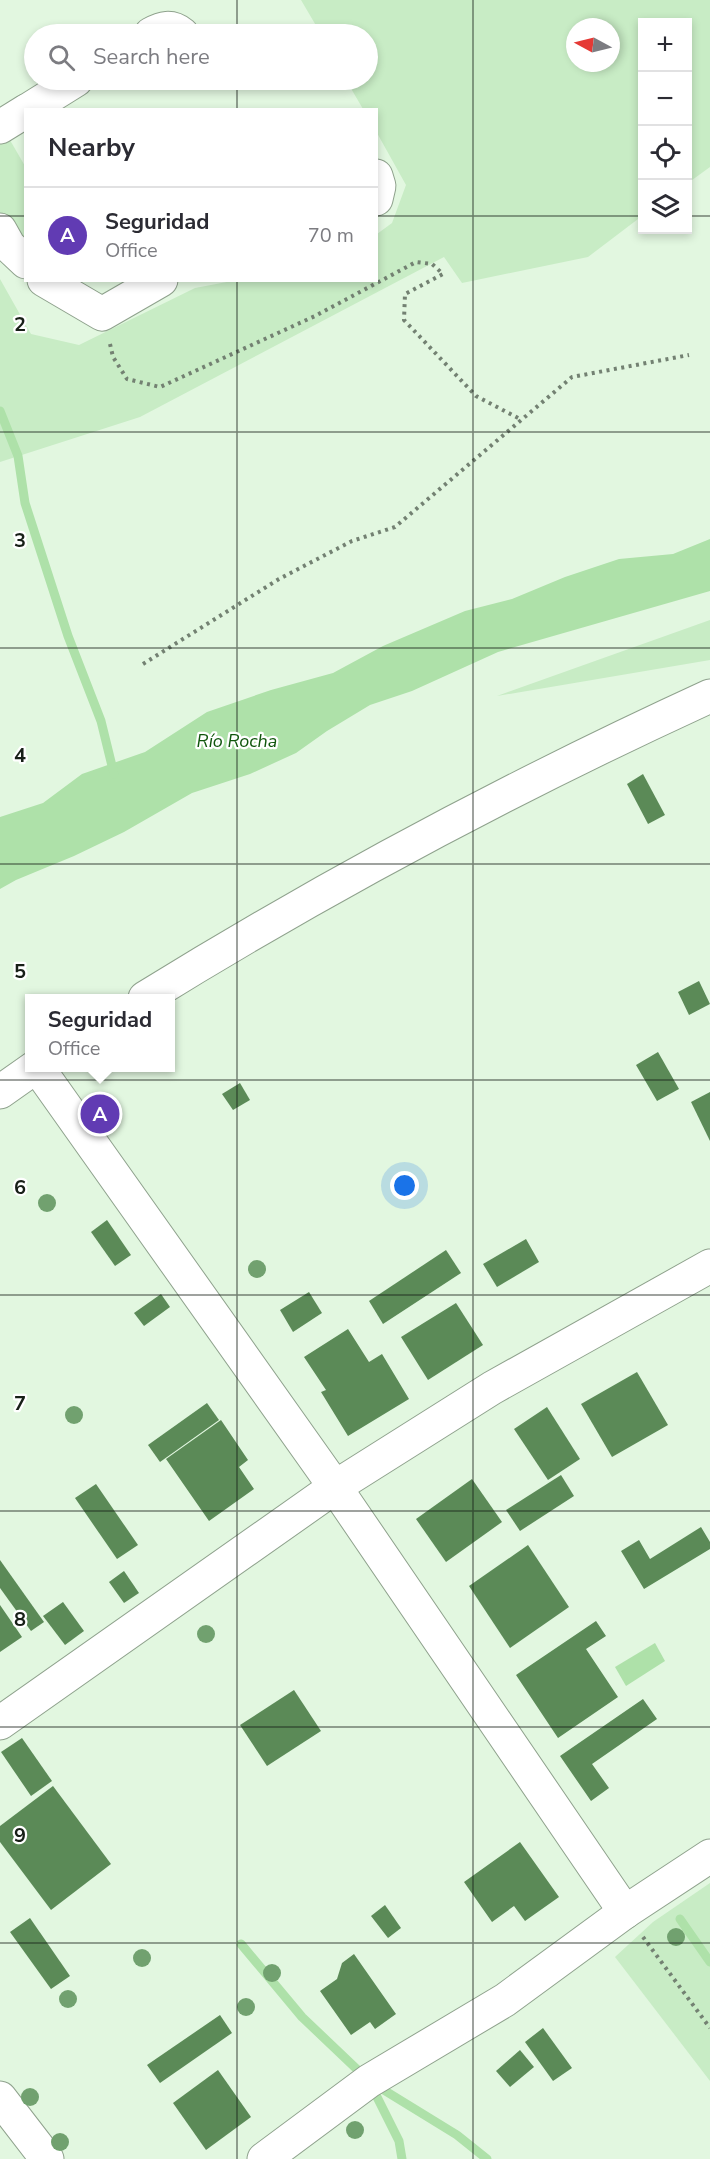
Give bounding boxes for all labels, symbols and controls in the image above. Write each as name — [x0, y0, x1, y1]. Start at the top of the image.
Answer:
north arrow — [566, 18, 620, 72]
map controls — [638, 18, 692, 234]
button: + — [638, 18, 692, 72]
search box — [24, 24, 378, 90]
icon: search — [45, 41, 78, 74]
text: Search here — [93, 42, 210, 72]
button: − — [638, 72, 692, 126]
button: locate — [638, 126, 692, 180]
text: Nearby — [48, 130, 135, 165]
button: layers — [638, 180, 692, 234]
text: Seguridad — [105, 207, 210, 237]
text: A — [60, 222, 75, 249]
text: 70 m — [308, 222, 354, 249]
text: Office — [105, 237, 158, 264]
text: 2 — [14, 311, 26, 338]
text: 3 — [14, 527, 26, 554]
water label: Río Rocha — [197, 729, 277, 753]
text: 4 — [14, 742, 26, 769]
text: 5 — [14, 958, 26, 985]
popup — [25, 994, 175, 1072]
text: Seguridad — [48, 1005, 152, 1035]
text: Office — [48, 1035, 100, 1062]
pin: A — [80, 1092, 120, 1136]
your location — [390, 1171, 419, 1200]
text: 6 — [14, 1174, 26, 1201]
text: 7 — [14, 1390, 26, 1417]
text: 8 — [14, 1606, 26, 1633]
text: 9 — [14, 1822, 26, 1849]

